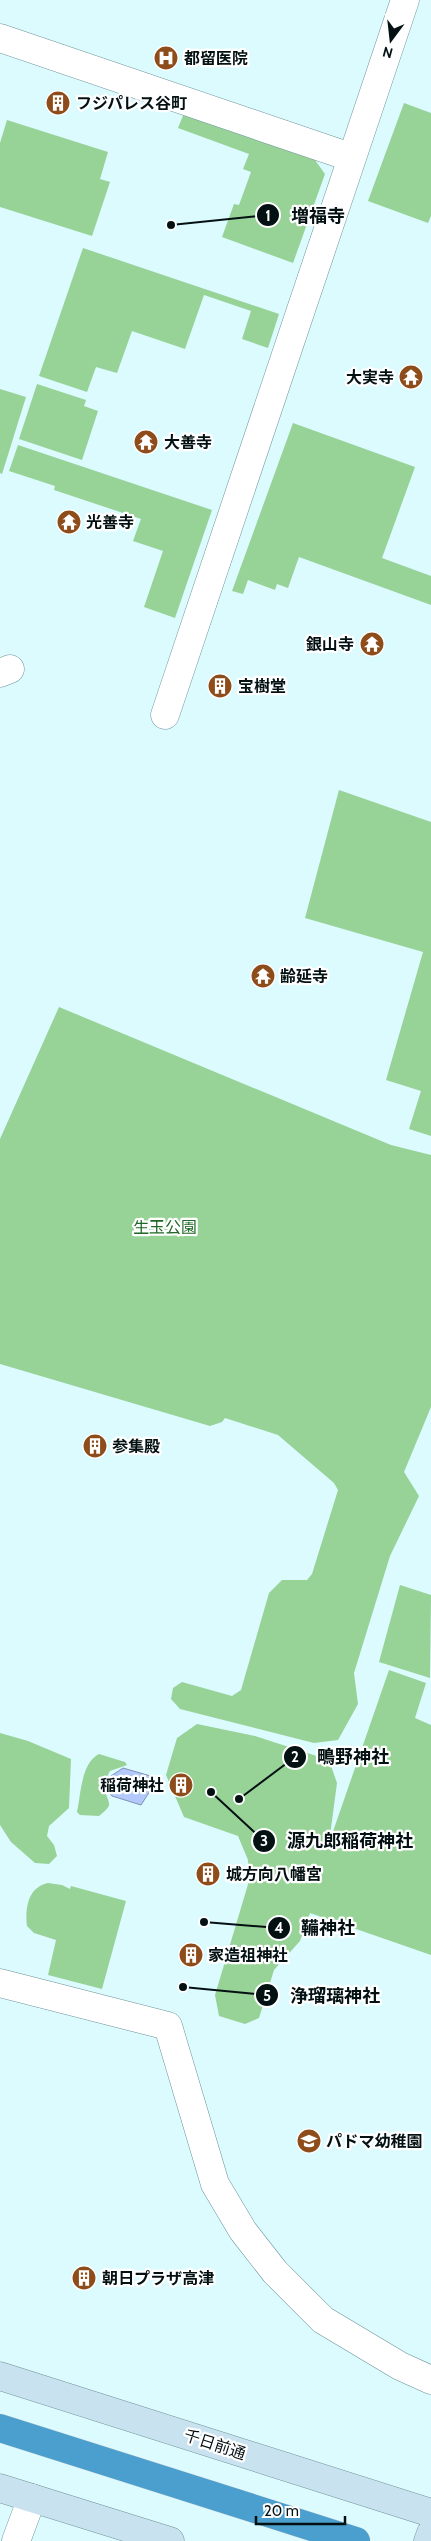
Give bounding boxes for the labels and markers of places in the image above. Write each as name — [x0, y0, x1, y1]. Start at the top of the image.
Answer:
hospital icon: 都留医院 — [153, 45, 179, 71]
place label: 都留医院 — [184, 49, 248, 68]
building icon: フジパレス谷町 — [45, 90, 71, 116]
place label: フジパレス谷町 — [76, 94, 187, 113]
callout: 増福寺 — [256, 199, 355, 232]
temple icon: 大実寺 — [398, 364, 424, 390]
place label: 大実寺 — [346, 368, 394, 387]
temple icon: 大善寺 — [133, 429, 159, 455]
place label: 大善寺 — [164, 433, 212, 452]
temple icon: 光善寺 — [56, 509, 82, 535]
place label: 光善寺 — [86, 513, 134, 532]
temple icon: 銀山寺 — [359, 631, 385, 657]
place label: 銀山寺 — [306, 635, 354, 654]
building icon: 宝樹堂 — [207, 673, 233, 699]
place label: 宝樹堂 — [238, 677, 286, 696]
temple icon: 齢延寺 — [250, 963, 276, 989]
place label: 齢延寺 — [280, 967, 328, 986]
building icon: 参集殿 — [82, 1433, 108, 1459]
place label: 参集殿 — [112, 1437, 160, 1456]
callout: 鴫野神社 — [282, 1740, 399, 1773]
building icon: 稲荷神社 — [168, 1772, 194, 1798]
place label: 稲荷神社 — [100, 1776, 164, 1795]
callout: 源九郎稲荷神社 — [252, 1825, 423, 1858]
building icon: 城方向八幡宮 — [195, 1861, 221, 1887]
place label: 城方向八幡宮 — [226, 1865, 322, 1884]
callout: 鞴神社 — [266, 1911, 365, 1944]
building icon: 家造祖神社 — [178, 1942, 204, 1968]
place label: 家造祖神社 — [208, 1946, 288, 1965]
callout: 浄瑠璃神社 — [255, 1979, 390, 2012]
school or university icon: パドマ幼稚園 — [296, 2128, 322, 2154]
place label: パドマ幼稚園 — [326, 2132, 422, 2151]
building icon: 朝日プラザ高津 — [71, 2265, 97, 2291]
place label: 朝日プラザ高津 — [102, 2269, 214, 2288]

